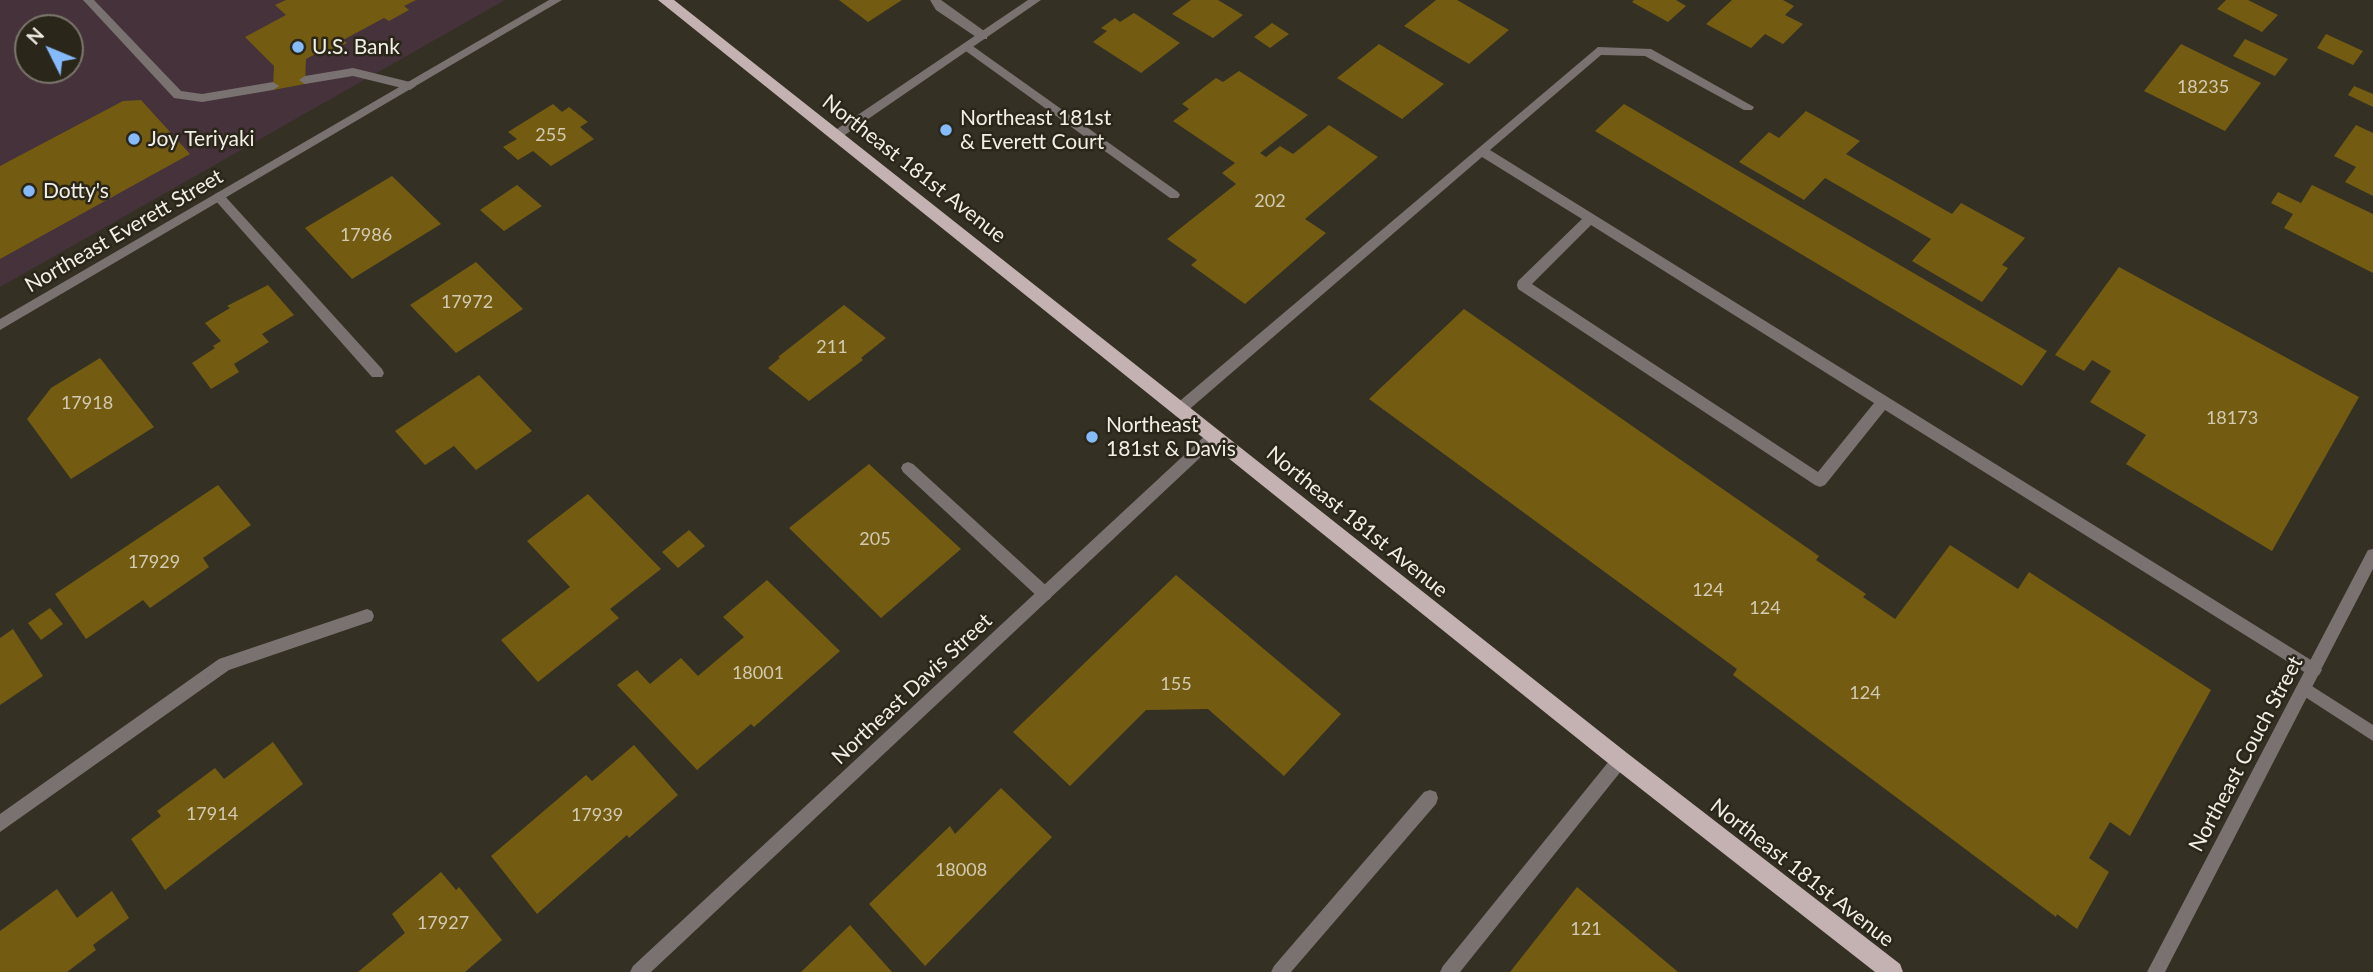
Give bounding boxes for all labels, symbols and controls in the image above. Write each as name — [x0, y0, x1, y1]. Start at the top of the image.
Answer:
north arrow — [14, 14, 84, 84]
text: N — [21, 23, 48, 49]
place label: U.S. Bank — [312, 34, 400, 60]
marker: U.S. Bank — [290, 39, 306, 55]
house number: 18235 — [2177, 76, 2229, 98]
street label: Northeast 181st Avenue — [817, 89, 1011, 249]
place label: Northeast 181st & Everett Court — [960, 105, 1111, 155]
marker: Northeast 181st & Everett Court — [938, 122, 954, 138]
house number: 255 — [535, 124, 567, 146]
place label: Joy Teriyaki — [148, 126, 255, 152]
marker: Joy Teriyaki — [126, 131, 142, 147]
street label: Northeast Everett Street — [20, 164, 228, 298]
place label: Dotty's — [43, 178, 109, 204]
marker: Dotty's — [21, 183, 37, 199]
house number: 202 — [1254, 190, 1286, 212]
house number: 17986 — [340, 224, 392, 246]
house number: 17972 — [441, 291, 493, 313]
house number: 211 — [816, 336, 848, 358]
house number: 17918 — [61, 392, 113, 414]
house number: 18173 — [2206, 407, 2258, 429]
place label: Northeast 181st & Davis — [1106, 412, 1236, 462]
marker: Northeast 181st & Davis — [1084, 429, 1100, 445]
street label: Northeast 181st Avenue — [1261, 441, 1453, 603]
house number: 205 — [859, 528, 891, 550]
house number: 17929 — [128, 551, 180, 573]
house number: 124 — [1692, 579, 1724, 601]
house number: 124 — [1749, 597, 1781, 619]
street label: Northeast Davis Street — [827, 608, 997, 770]
street label: Northeast Couch Street — [2184, 652, 2308, 856]
house number: 18001 — [732, 662, 784, 684]
house number: 155 — [1160, 673, 1192, 695]
house number: 124 — [1849, 682, 1881, 704]
street label: Northeast 181st Avenue — [1705, 793, 1899, 953]
house number: 17914 — [186, 803, 238, 825]
house number: 17939 — [571, 804, 623, 826]
house number: 18008 — [935, 859, 987, 881]
house number: 17927 — [417, 912, 469, 934]
house number: 121 — [1570, 918, 1602, 940]

